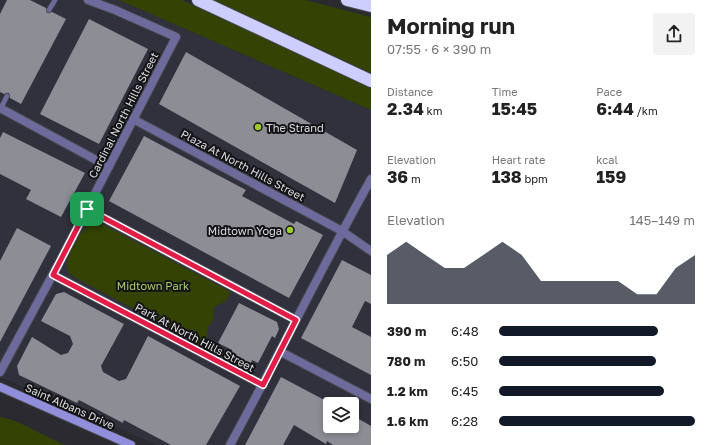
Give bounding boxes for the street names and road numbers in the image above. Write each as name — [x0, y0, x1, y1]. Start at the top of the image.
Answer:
street label: Cardinal North Hills Street — [85, 50, 161, 180]
street label: Plaza At North Hills Street — [179, 127, 307, 203]
street label: Park At North Hills Street — [133, 300, 257, 374]
street label: Saint Albans Drive — [23, 380, 117, 432]

